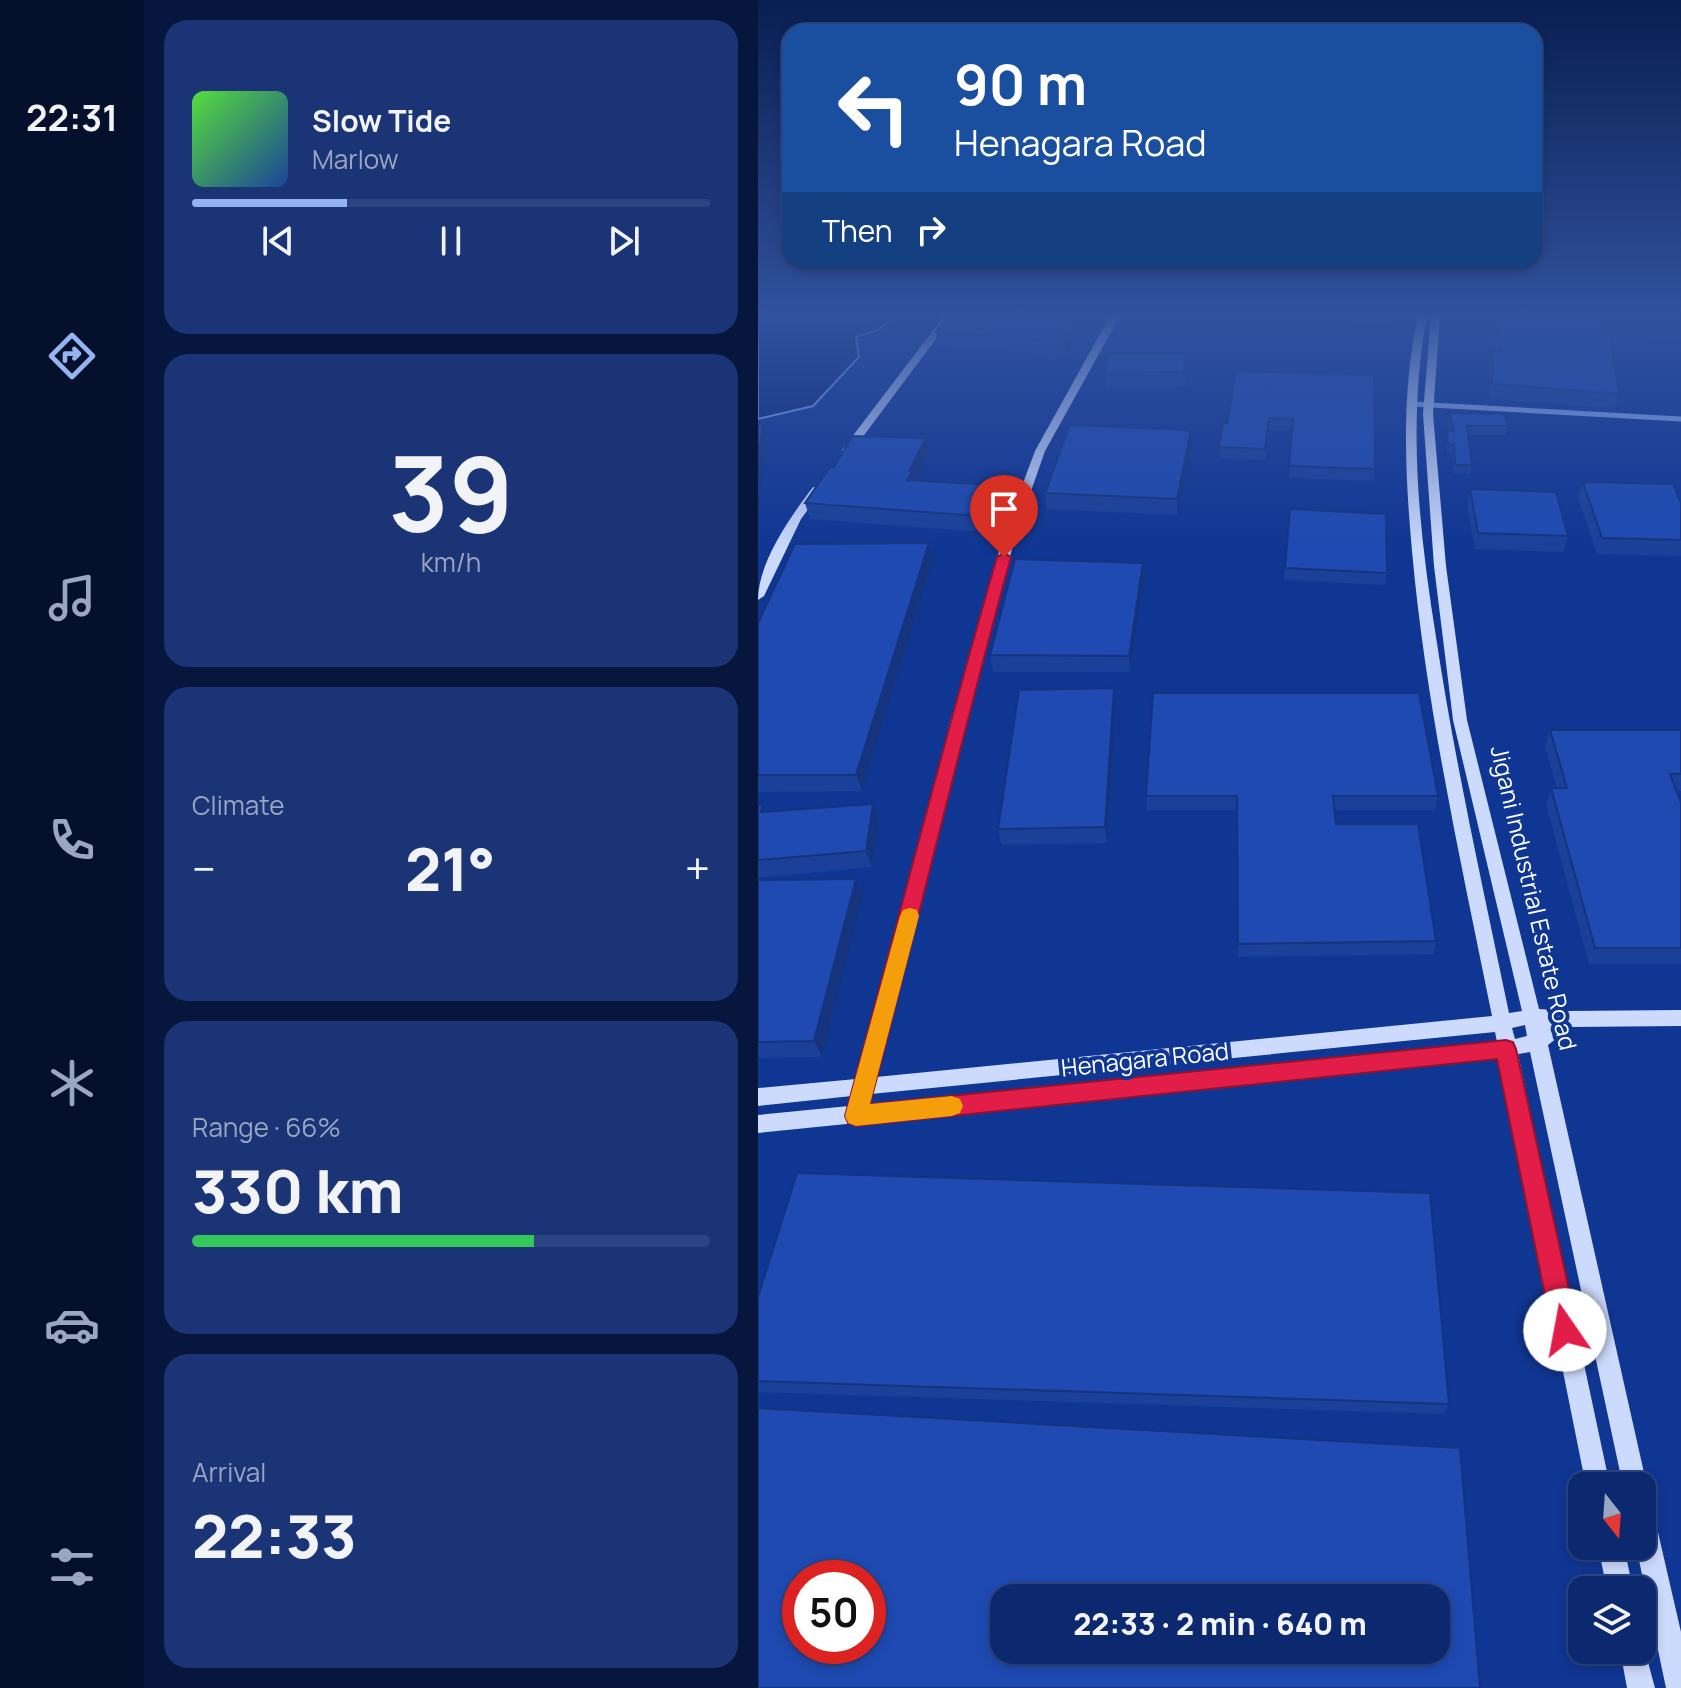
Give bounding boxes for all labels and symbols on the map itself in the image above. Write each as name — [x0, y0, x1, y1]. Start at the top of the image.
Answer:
pin — [970, 475, 1038, 557]
street label: Jigani Industrial Estate Road — [1483, 742, 1586, 1053]
street label: Henagara Road — [1059, 1033, 1230, 1084]
position arrow — [1523, 1288, 1607, 1372]
north arrow — [1568, 1472, 1656, 1560]
speed limit sign: 50 — [782, 1560, 886, 1664]

